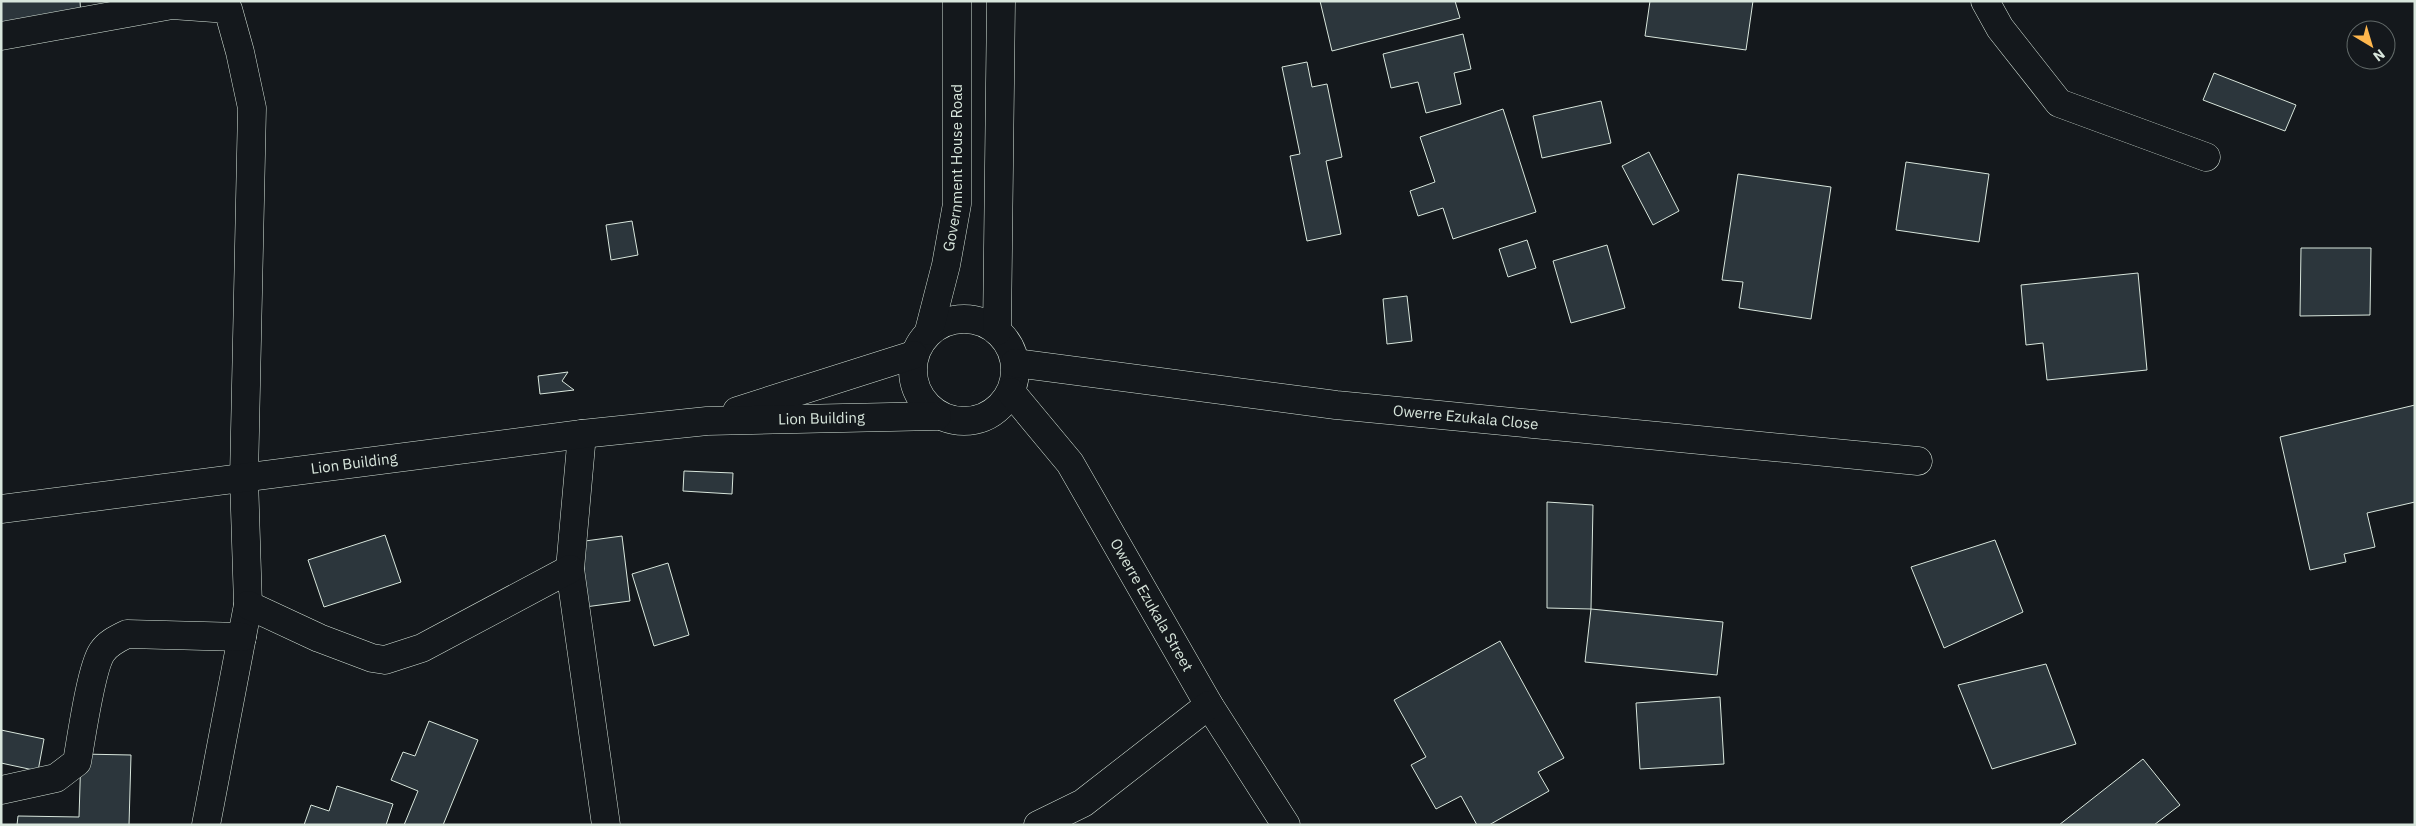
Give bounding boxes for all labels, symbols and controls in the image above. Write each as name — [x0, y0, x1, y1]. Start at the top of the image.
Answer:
north arrow — [2346, 20, 2396, 70]
text: N — [2369, 45, 2389, 65]
street label: Government House Road — [939, 84, 966, 253]
street label: Owerre Ezukala Close — [1392, 401, 1539, 433]
street label: Lion Building — [778, 408, 865, 428]
street label: Lion Building — [310, 448, 398, 478]
street label: Owerre Ezukala Street — [1106, 535, 1198, 674]

